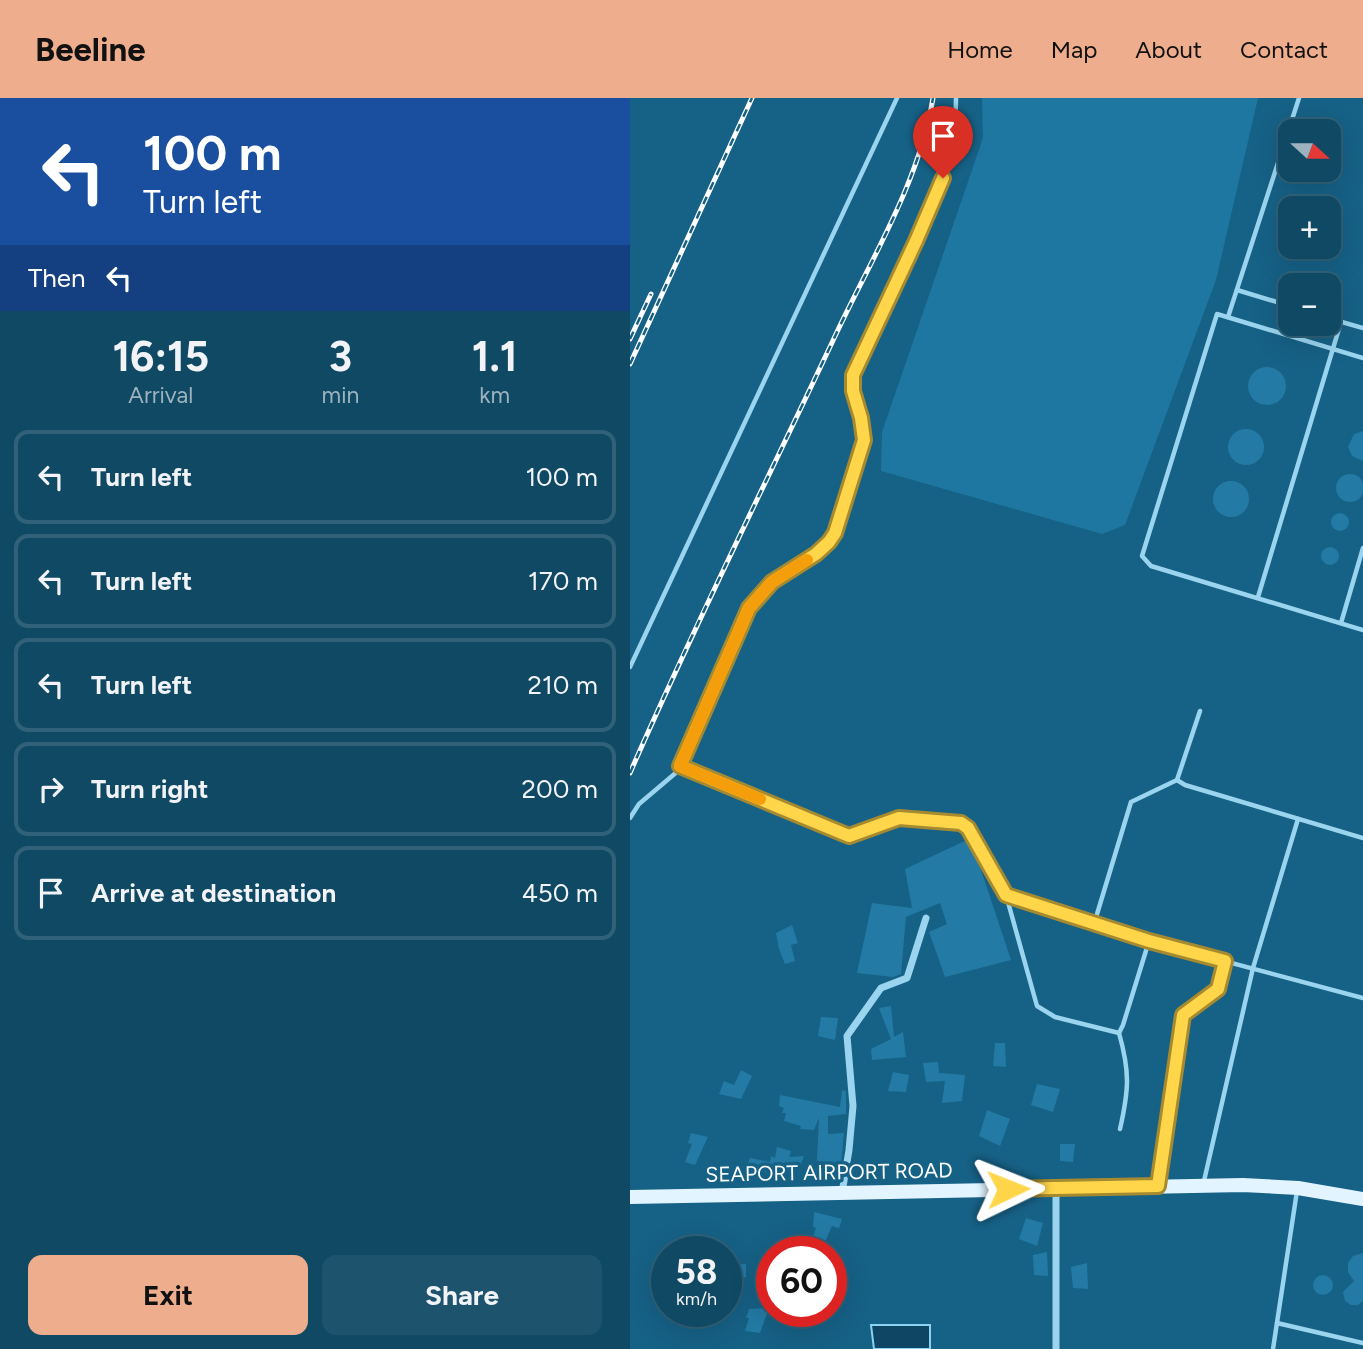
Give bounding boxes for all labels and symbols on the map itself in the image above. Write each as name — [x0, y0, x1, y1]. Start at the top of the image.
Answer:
pin — [913, 106, 973, 178]
north arrow — [1278, 119, 1340, 182]
position arrow — [971, 1152, 1045, 1226]
street label: SEAPORT AIRPORT ROAD — [705, 1157, 953, 1187]
speed limit sign: 60 — [756, 1236, 847, 1327]

